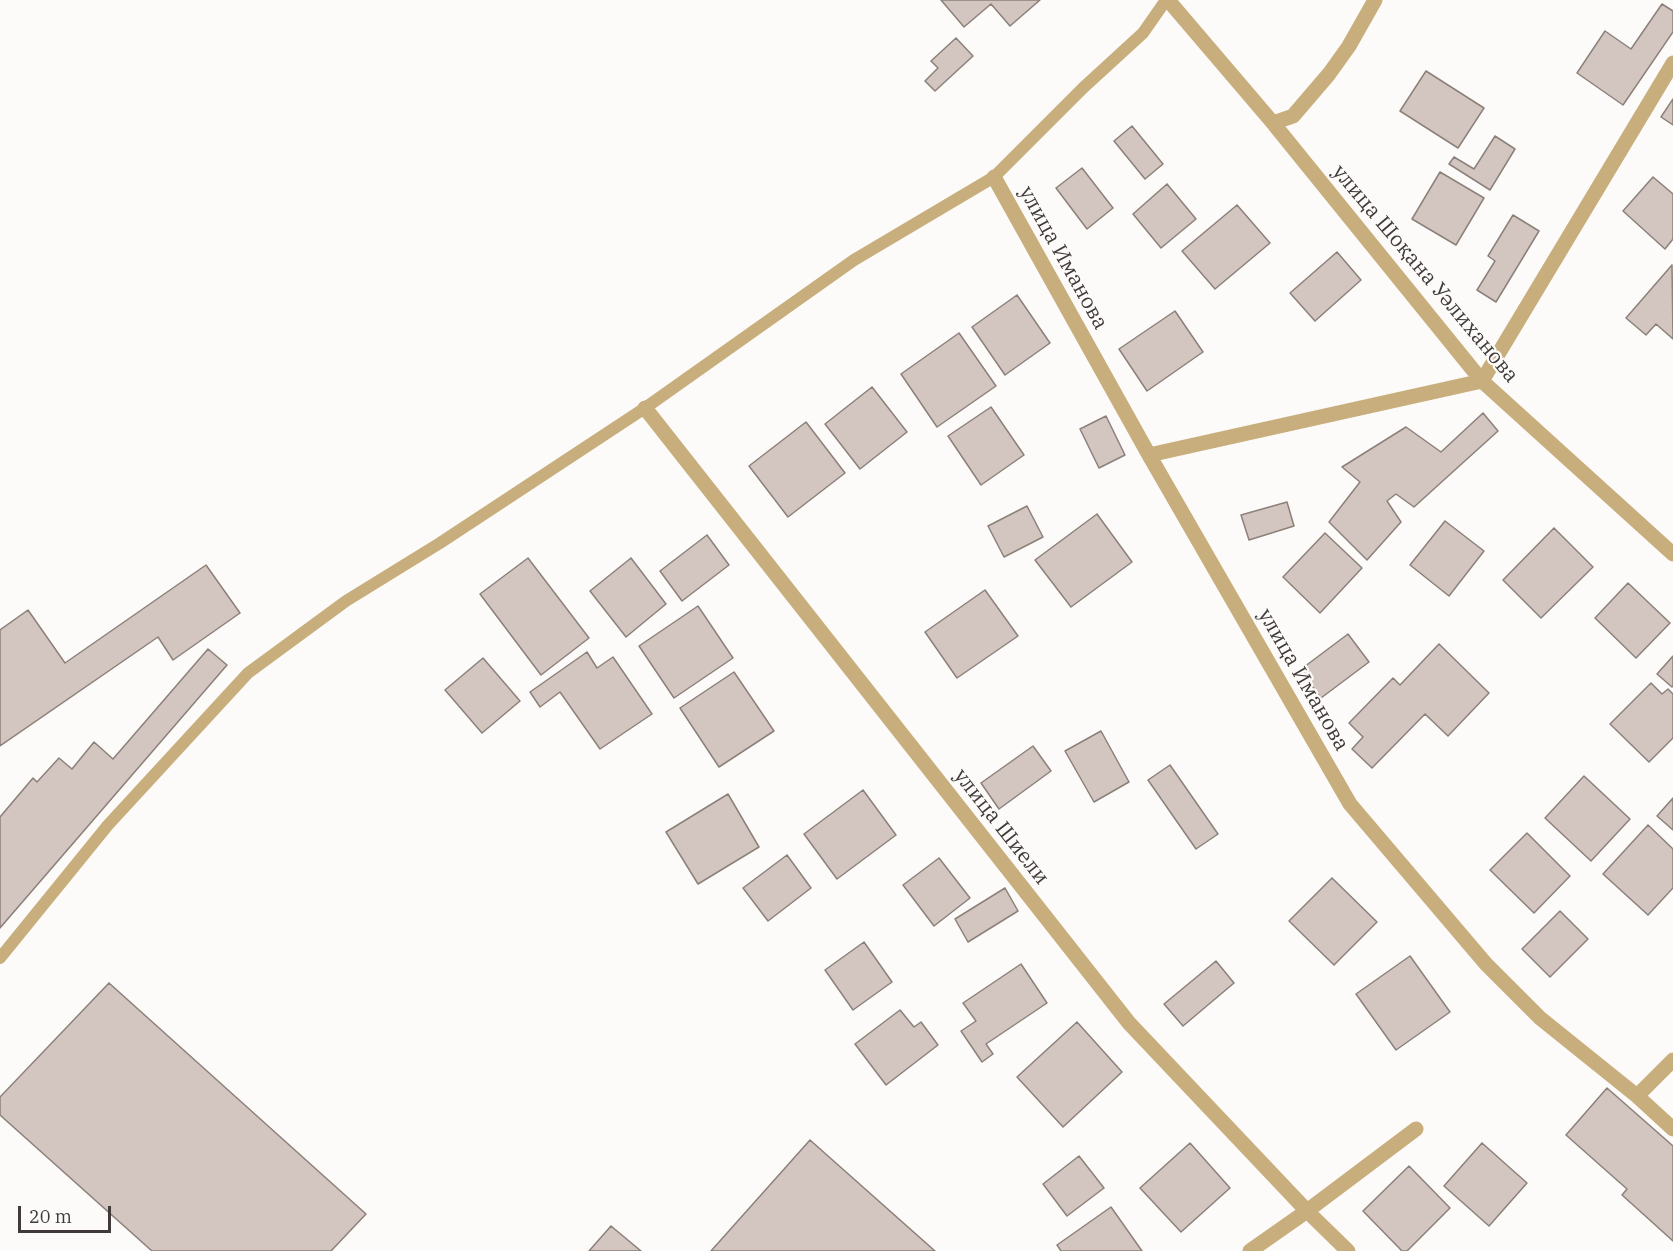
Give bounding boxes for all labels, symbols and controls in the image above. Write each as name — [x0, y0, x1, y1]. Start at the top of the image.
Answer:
street label: улица Шоқана Уәлиханова — [1327, 160, 1523, 388]
street label: улица Иманова — [1013, 182, 1113, 334]
street label: улица Иманова — [1252, 604, 1354, 756]
street label: улица Шиели — [948, 764, 1054, 890]
scale bar — [21, 1194, 114, 1232]
text: 20 m — [29, 1205, 72, 1228]

